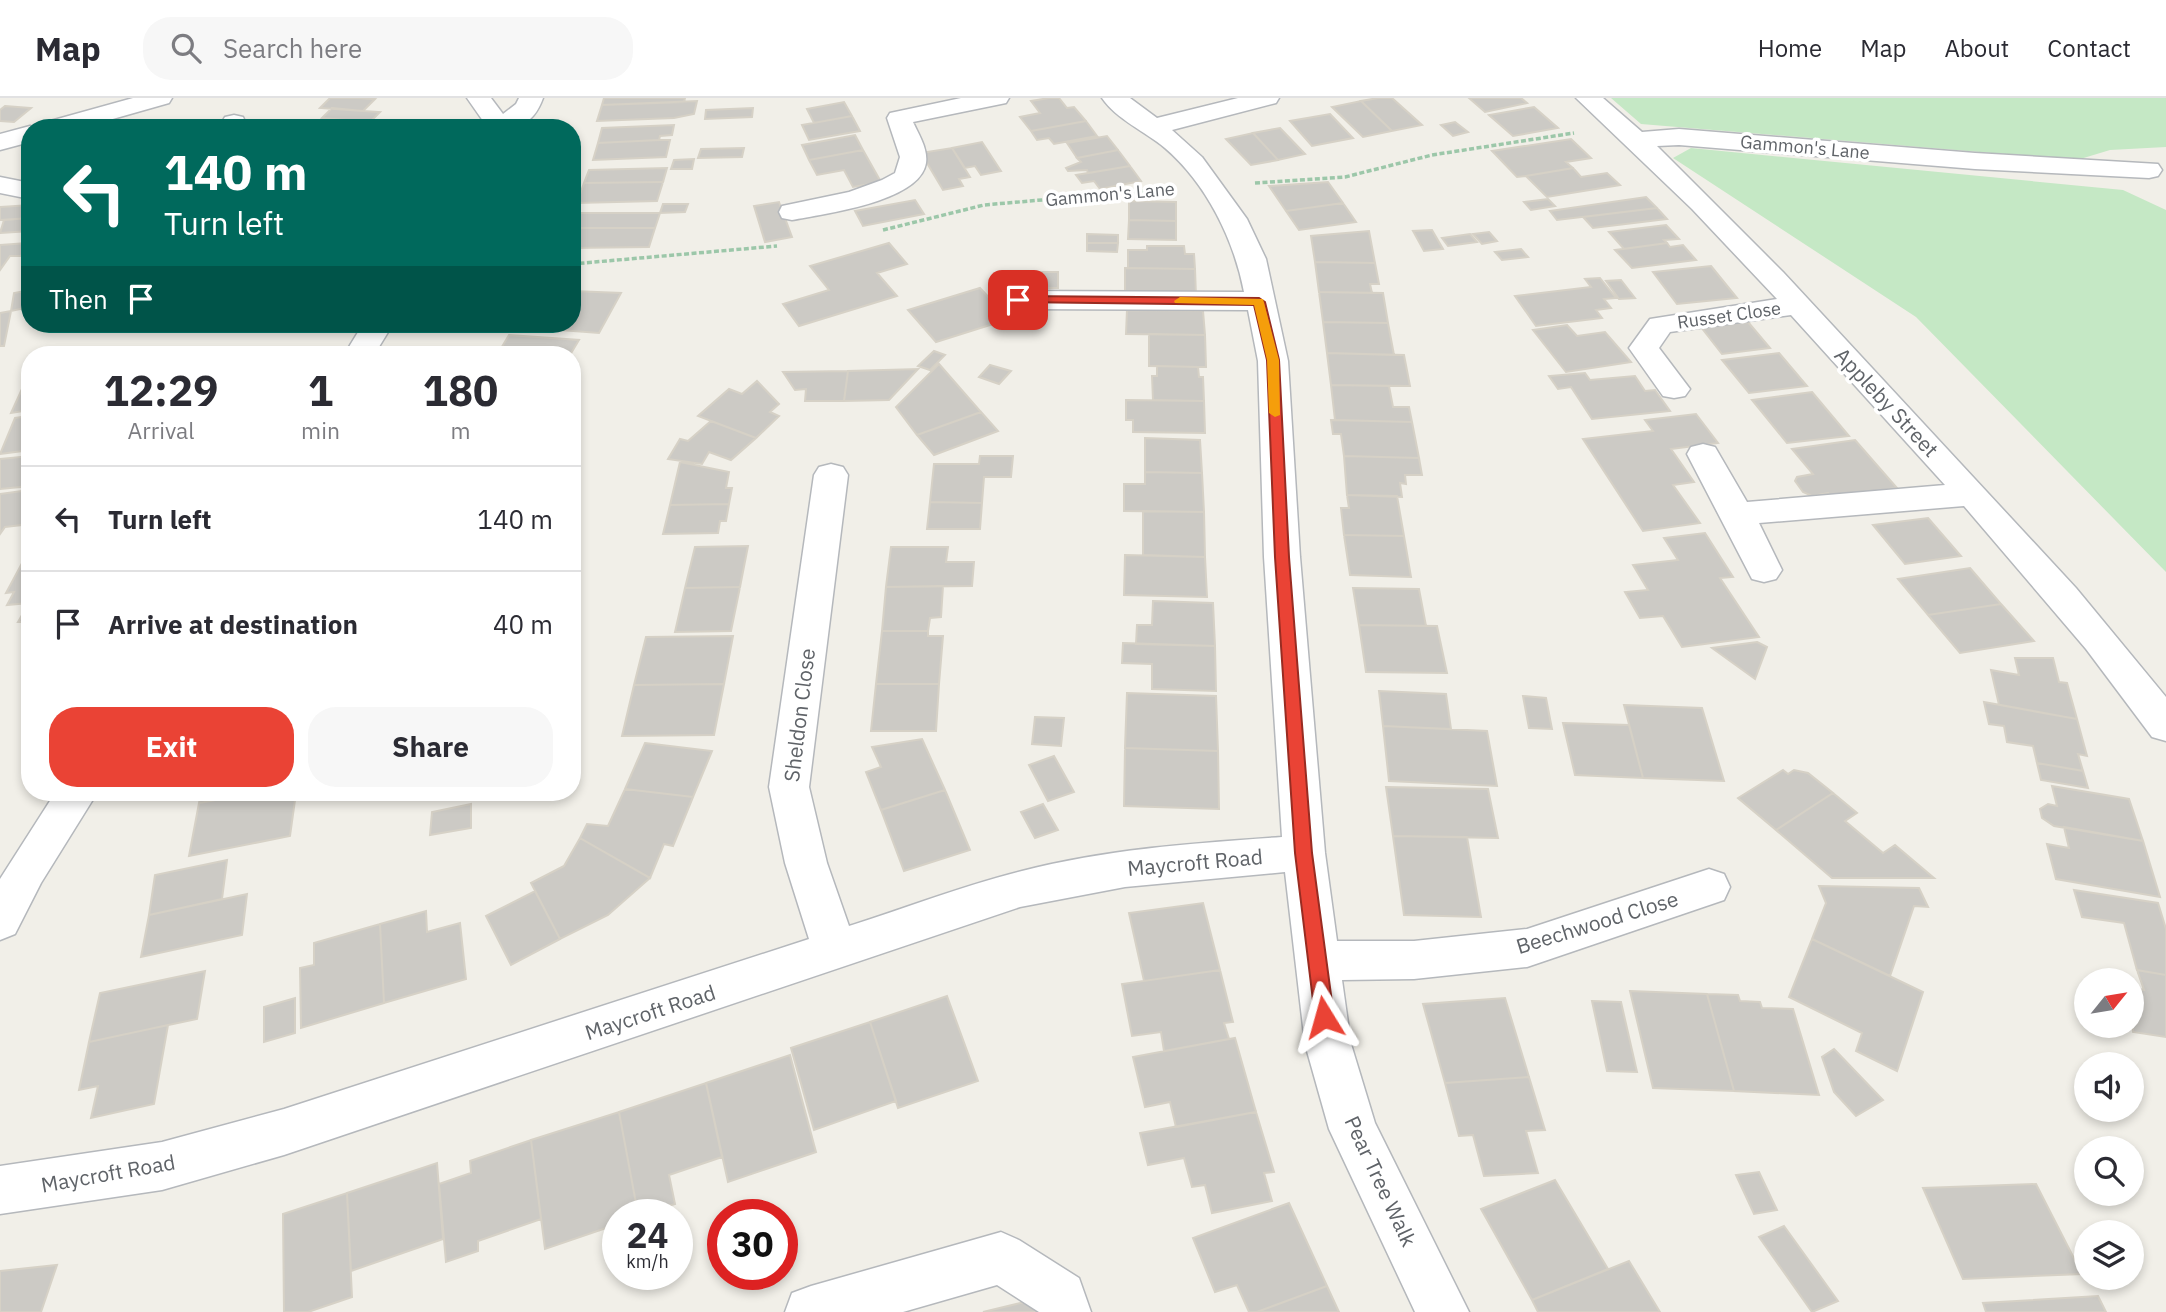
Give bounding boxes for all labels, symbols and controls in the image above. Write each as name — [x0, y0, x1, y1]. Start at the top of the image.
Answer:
search box — [143, 17, 633, 80]
text: Map — [35, 27, 101, 70]
icon: search — [167, 29, 205, 67]
text: Search here — [223, 31, 362, 65]
text: Home — [1758, 32, 1822, 64]
text: Map — [1860, 32, 1906, 64]
text: About — [1944, 32, 2009, 64]
text: Contact — [2047, 32, 2131, 64]
street label: Gammon's Lane — [1739, 130, 1871, 164]
text: 140 m — [164, 140, 308, 203]
icon: left — [49, 147, 140, 238]
street label: Gammon's Lane — [1044, 177, 1176, 211]
text: Turn left — [164, 202, 284, 244]
pin — [988, 270, 1048, 330]
icon: arrive — [122, 280, 160, 318]
icon: arrive — [999, 281, 1037, 319]
text: Then — [49, 282, 108, 316]
street label: Russet Close — [1676, 296, 1782, 334]
street label: Appleby Street — [1829, 341, 1945, 463]
text: 12:29 — [104, 363, 218, 418]
text: 1 — [308, 363, 333, 418]
text: 180 — [423, 363, 498, 418]
text: Arrival — [128, 415, 195, 445]
text: min — [301, 415, 340, 445]
text: m — [450, 415, 471, 445]
icon: left — [49, 500, 87, 538]
text: Turn left — [108, 502, 211, 536]
text: 140 m — [477, 502, 553, 536]
icon: arrive — [49, 605, 87, 643]
text: Arrive at destination — [108, 607, 358, 641]
text: 40 m — [493, 607, 553, 641]
street label: Sheldon Close — [777, 647, 821, 783]
button: Exit — [49, 707, 294, 787]
button: Share — [308, 707, 553, 787]
street label: Maycroft Road — [1126, 842, 1264, 882]
street label: Beechwood Close — [1513, 884, 1681, 960]
north arrow — [2074, 968, 2144, 1038]
map controls — [2074, 968, 2144, 1290]
street label: Maycroft Road — [581, 978, 719, 1046]
position arrow — [1287, 980, 1361, 1054]
button: sound — [2074, 1052, 2144, 1122]
street label: Pear Tree Walk — [1339, 1111, 1423, 1251]
button: search — [2074, 1136, 2144, 1206]
street label: Maycroft Road — [39, 1147, 177, 1199]
speed limit sign: 30 — [707, 1199, 798, 1290]
text: 24 — [626, 1212, 669, 1258]
button: layers — [2074, 1220, 2144, 1290]
text: km/h — [626, 1250, 669, 1273]

